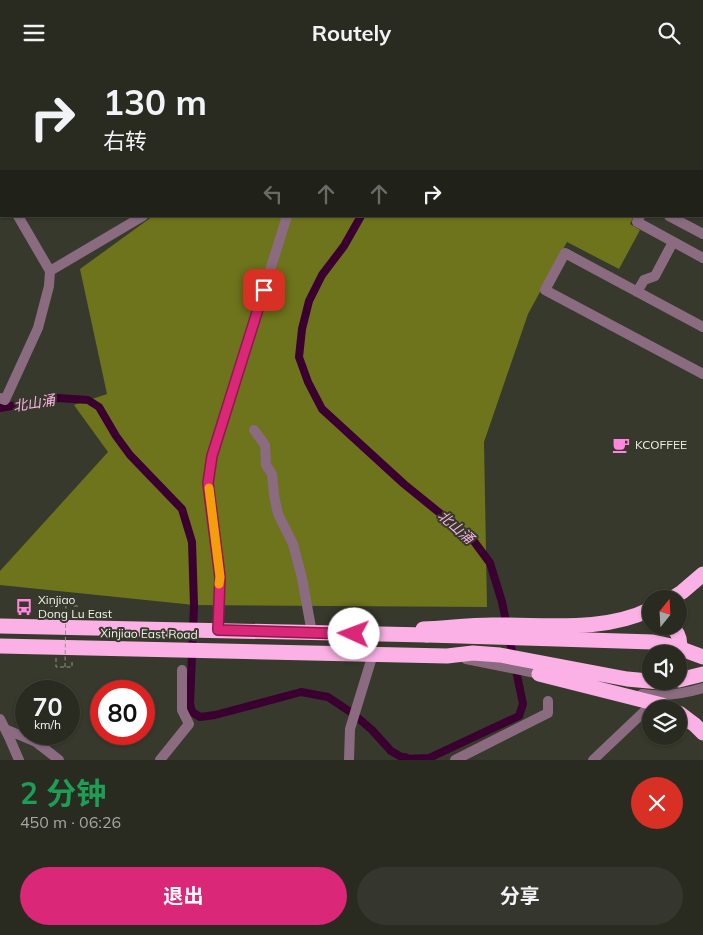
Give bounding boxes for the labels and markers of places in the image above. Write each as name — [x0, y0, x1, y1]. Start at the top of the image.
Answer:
pin — [243, 269, 285, 311]
cafe icon: KCOFFEE — [611, 435, 631, 455]
place label: KCOFFEE — [635, 437, 687, 452]
place label: Xinjiao Dong Lu East — [38, 592, 112, 621]
bus stop icon: Xinjiao Dong Lu East — [14, 597, 34, 617]

